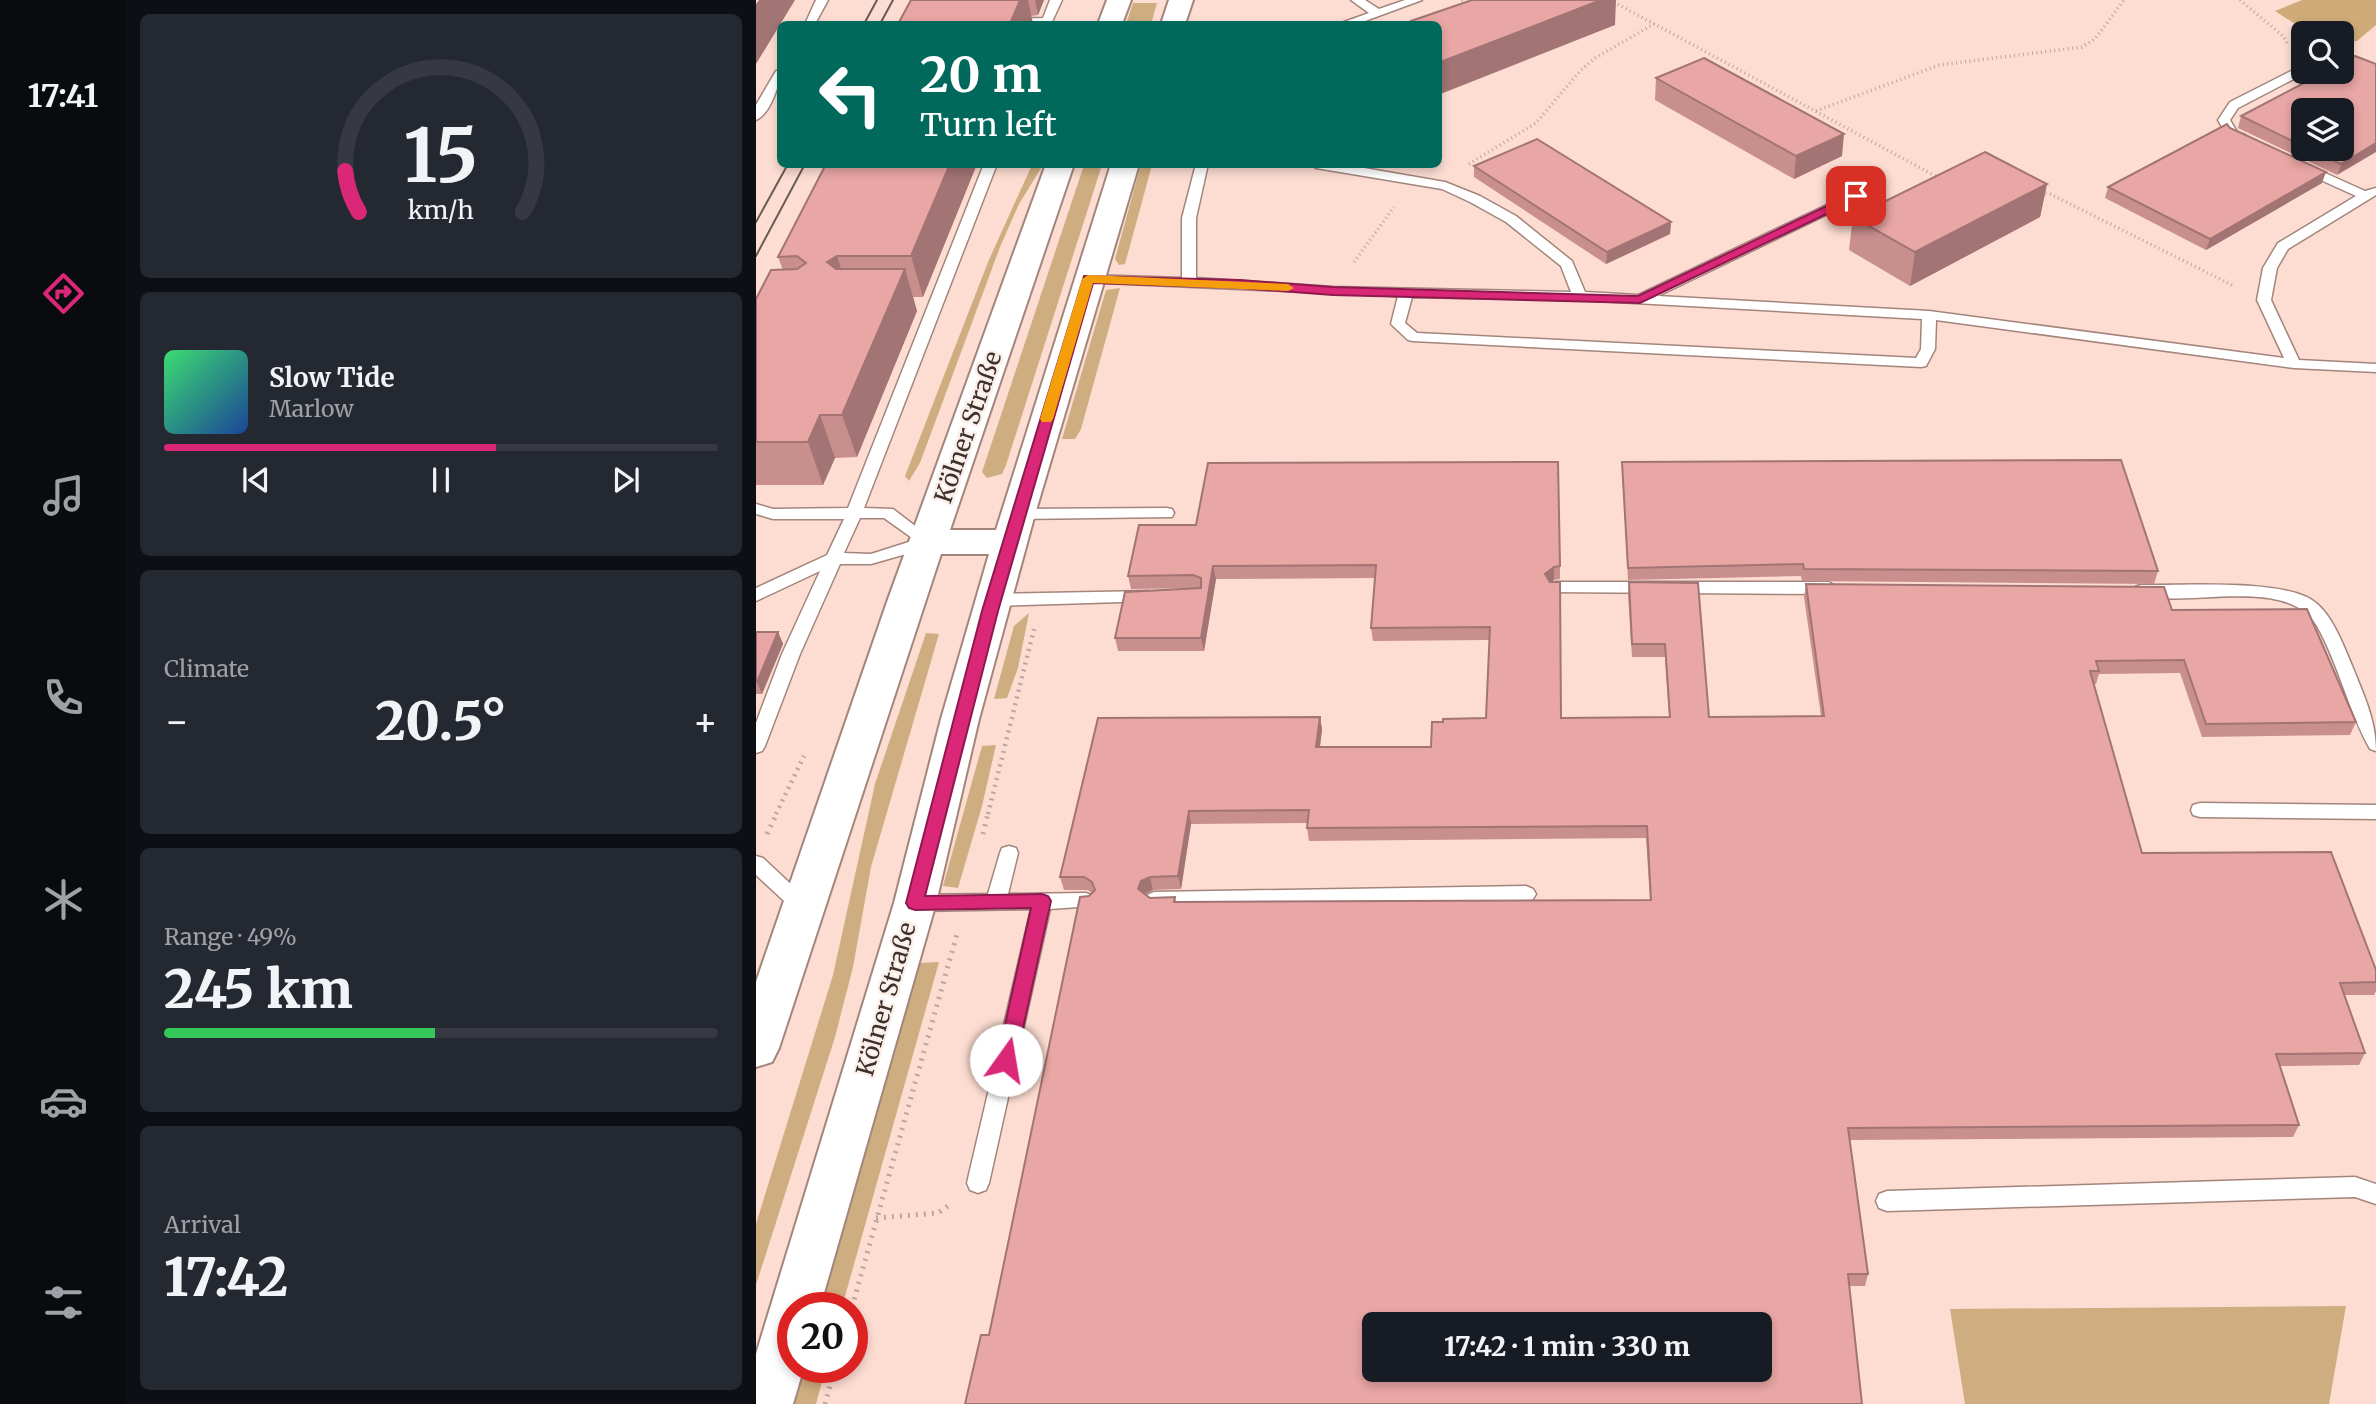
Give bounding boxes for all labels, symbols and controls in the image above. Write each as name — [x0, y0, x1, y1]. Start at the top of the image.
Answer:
map controls — [2291, 21, 2354, 161]
button: search — [2291, 21, 2354, 84]
text: 20 m — [920, 44, 1041, 105]
icon: left — [805, 49, 896, 140]
text: 17:41 — [28, 76, 98, 116]
button: layers — [2291, 98, 2354, 161]
text: Turn left — [920, 105, 1057, 145]
text: 15 — [404, 110, 478, 202]
pin — [1826, 166, 1886, 226]
icon: arrive — [1837, 177, 1875, 215]
text: km/h — [408, 194, 474, 226]
icon: directions — [39, 269, 88, 318]
street label: Kölner Straße — [928, 347, 1008, 507]
text: Slow Tide — [269, 361, 395, 394]
text: Marlow — [269, 394, 354, 423]
icon: previous — [237, 461, 275, 499]
icon: pause — [422, 461, 460, 499]
icon: next — [607, 461, 645, 499]
icon: music — [39, 471, 88, 520]
text: Climate — [164, 654, 249, 683]
icon: phone — [39, 673, 88, 722]
text: 20.5° — [375, 689, 507, 754]
text: − — [164, 698, 189, 745]
text: + — [693, 698, 718, 745]
icon: climate — [39, 875, 88, 924]
street label: Kölner Straße — [849, 919, 923, 1079]
text: Range · 49% — [164, 922, 297, 951]
text: 245 km — [164, 957, 353, 1022]
position arrow — [969, 1023, 1043, 1097]
icon: car — [39, 1077, 88, 1126]
text: Arrival — [164, 1210, 241, 1239]
text: 17:42 — [164, 1245, 288, 1310]
icon: filters — [39, 1278, 88, 1327]
speed limit sign: 20 — [777, 1292, 868, 1383]
text: 17:42 · 1 min · 330 m — [1444, 1330, 1690, 1363]

